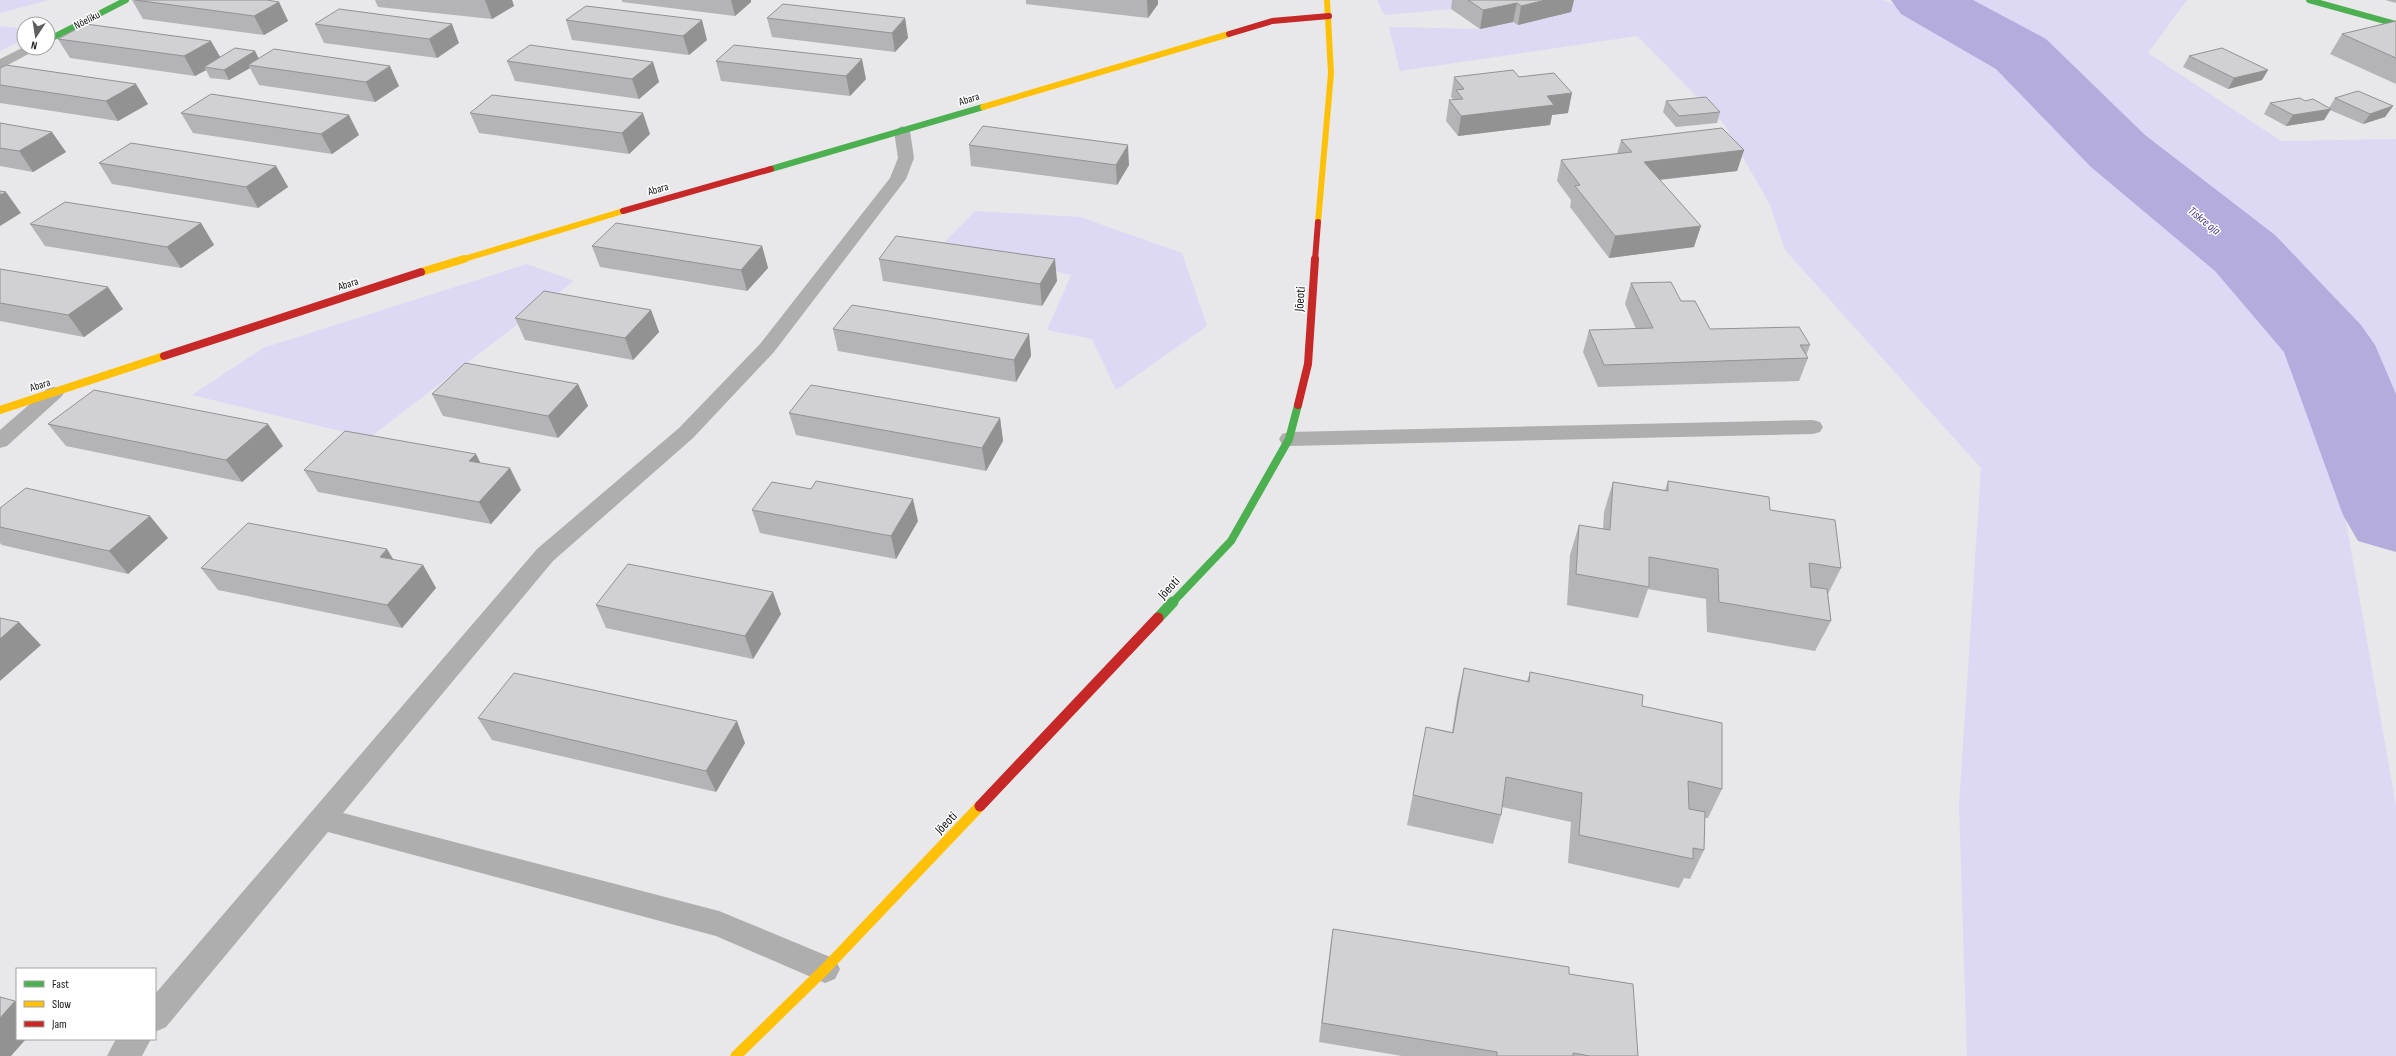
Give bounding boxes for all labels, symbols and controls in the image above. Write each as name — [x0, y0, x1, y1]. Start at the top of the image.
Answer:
street label: Nõeliku — [72, 8, 103, 32]
north arrow — [16, 16, 56, 56]
text: N — [30, 38, 38, 52]
street label: Abara — [956, 90, 981, 109]
street label: Abara — [645, 180, 670, 198]
water label: Tiskre oja — [2185, 203, 2223, 239]
street label: Abara — [335, 275, 360, 294]
street label: Jõeoti — [1291, 286, 1309, 313]
street label: Abara — [27, 376, 52, 395]
street label: Jõeoti — [1154, 573, 1183, 603]
street label: Jõeoti — [931, 808, 960, 838]
legend — [16, 968, 156, 1040]
text: Fast — [52, 977, 69, 992]
text: Slow — [52, 997, 71, 1012]
text: Jam — [51, 1017, 67, 1032]

